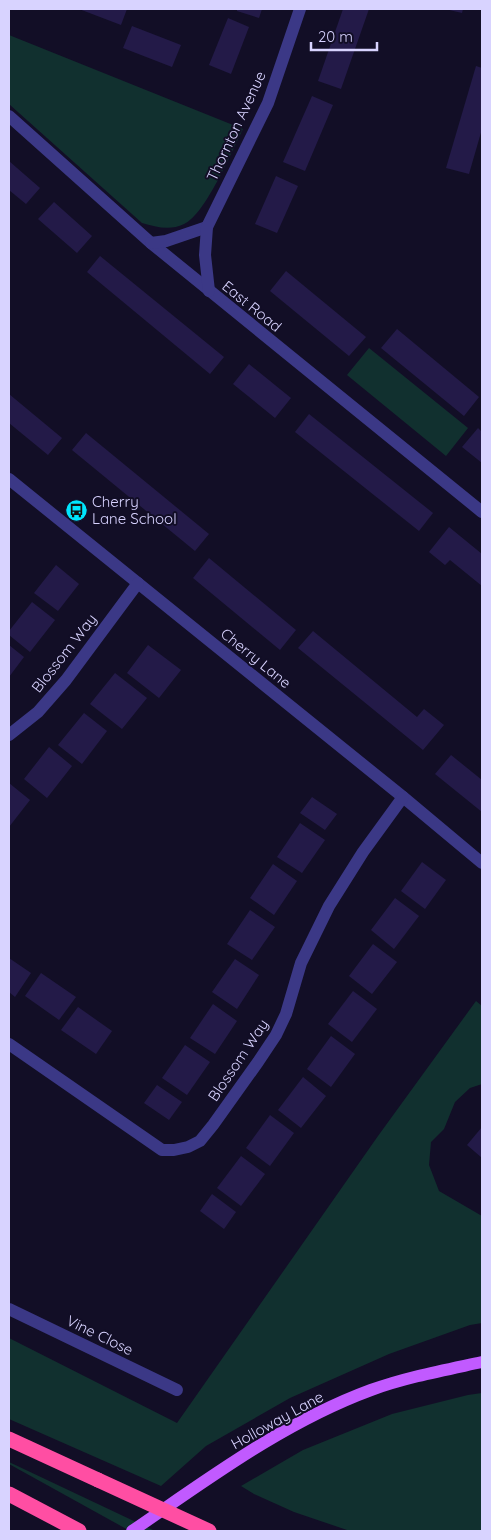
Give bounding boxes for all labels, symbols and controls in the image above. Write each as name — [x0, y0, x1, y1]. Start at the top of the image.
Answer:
scale bar — [311, 20, 377, 52]
text: 20 m — [318, 27, 353, 46]
street label: Thornton Avenue — [202, 68, 270, 184]
street label: East Road — [218, 276, 286, 336]
place label: Cherry Lane School — [92, 492, 177, 528]
bus stop icon: Cherry Lane School — [64, 498, 88, 522]
street label: Blossom Way — [27, 610, 101, 696]
street label: Cherry Lane — [217, 624, 295, 692]
street label: Blossom Way — [204, 1015, 272, 1105]
street label: Vine Close — [63, 1311, 137, 1359]
street label: Holloway Lane — [227, 1387, 327, 1453]

